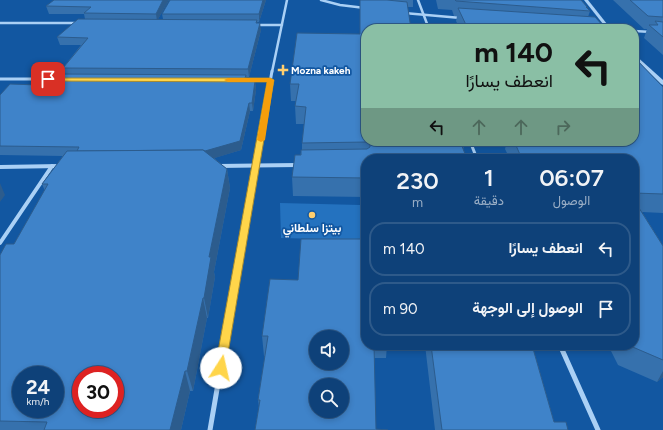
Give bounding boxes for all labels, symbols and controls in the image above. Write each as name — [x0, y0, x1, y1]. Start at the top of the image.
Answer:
text: 140 m — [474, 35, 553, 69]
icon: left — [567, 40, 619, 92]
pin — [31, 62, 65, 96]
place label: Mozna kakeh — [291, 64, 351, 77]
marker: Mozna kakeh — [278, 65, 288, 75]
icon: arrive — [37, 68, 59, 90]
text: انعطف يسارًا — [465, 70, 553, 92]
icon: left — [426, 116, 448, 138]
icon: ahead — [468, 116, 490, 138]
icon: ahead — [510, 116, 532, 138]
icon: right — [552, 116, 574, 138]
text: 1 — [484, 163, 494, 192]
text: 06:07 — [539, 163, 604, 192]
text: 230 — [396, 166, 439, 195]
text: دقيقة — [474, 193, 504, 208]
text: الوصول — [553, 193, 590, 208]
text: m — [412, 195, 423, 210]
marker: بيتزا سلطاني — [307, 210, 317, 220]
place label: بيتزا سلطاني — [283, 221, 342, 238]
icon: left — [595, 238, 617, 260]
text: انعطف يسارًا — [508, 239, 583, 257]
text: 140 m — [383, 240, 425, 258]
icon: arrive — [595, 298, 617, 320]
text: الوصول إلى الوجهة — [472, 299, 583, 317]
text: 90 m — [383, 300, 418, 318]
map controls — [309, 330, 349, 418]
button: sound — [309, 330, 349, 370]
position arrow — [200, 347, 242, 389]
speed limit sign: 30 — [72, 366, 124, 418]
text: 24 — [26, 375, 50, 399]
button: search — [309, 378, 349, 418]
text: km/h — [27, 395, 49, 408]

